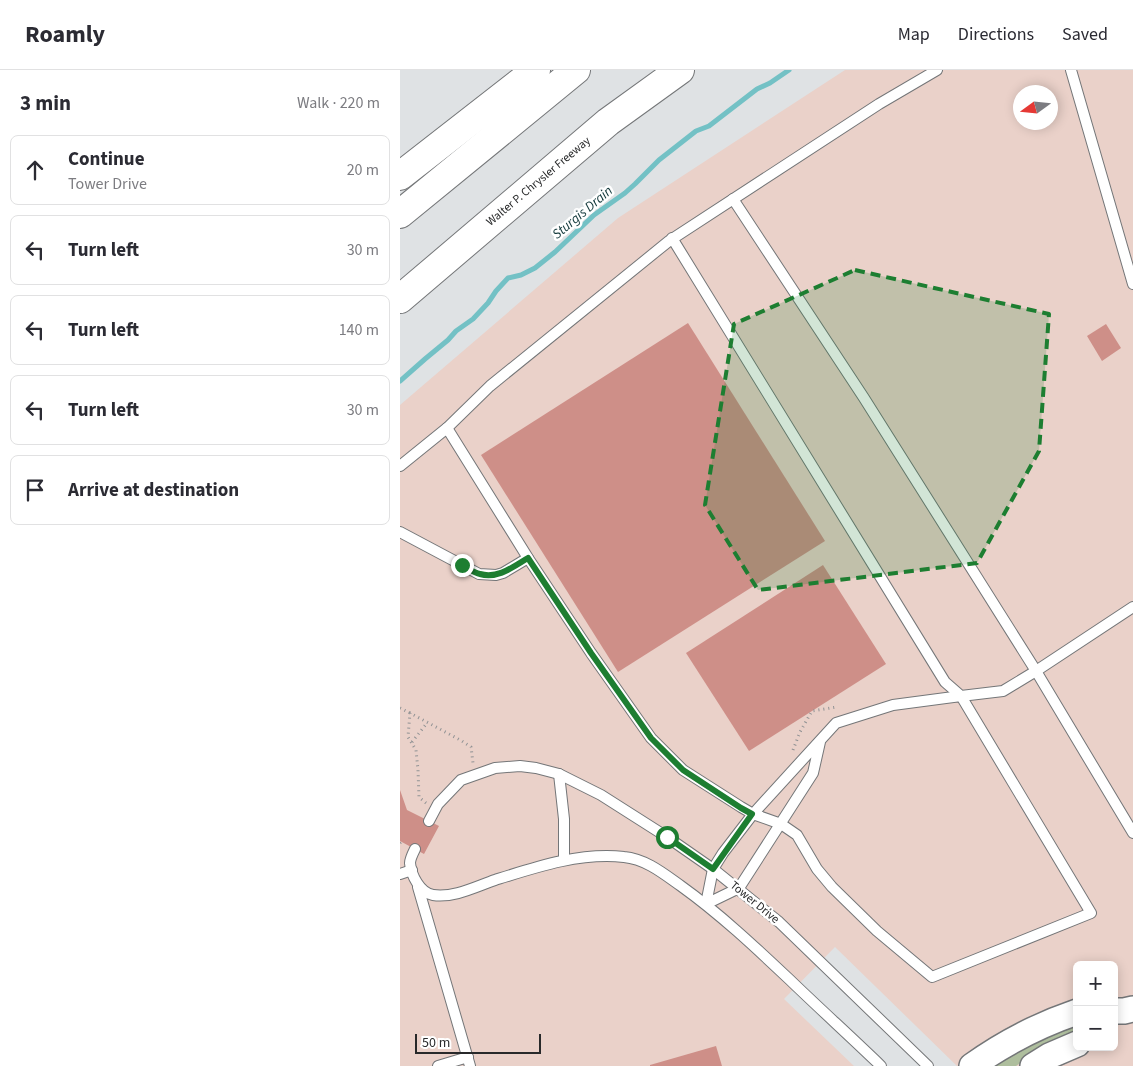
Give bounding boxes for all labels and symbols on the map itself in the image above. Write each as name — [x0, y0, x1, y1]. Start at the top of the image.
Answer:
north arrow — [1013, 85, 1058, 130]
street label: Walter P. Chrysler Freeway — [482, 132, 594, 230]
water label: Sturgis Drain — [548, 181, 617, 244]
route end — [451, 554, 474, 577]
route start — [656, 826, 679, 849]
street label: Tower Drive — [726, 877, 783, 928]
scale bar — [415, 1031, 541, 1054]

